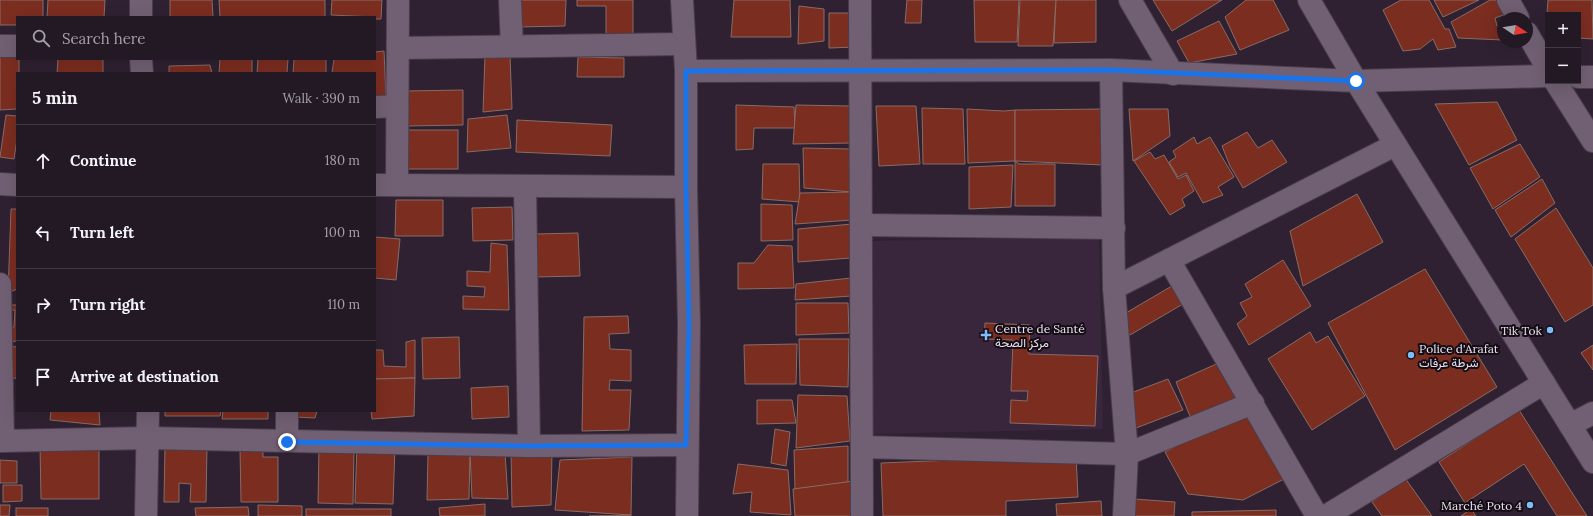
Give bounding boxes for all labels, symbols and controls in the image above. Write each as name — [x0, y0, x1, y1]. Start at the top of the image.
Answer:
north arrow — [1497, 12, 1533, 48]
map controls — [1545, 12, 1581, 84]
button: + — [1545, 12, 1581, 48]
search box — [16, 16, 376, 60]
icon: search — [30, 27, 52, 49]
text: Search here — [62, 29, 145, 48]
button: − — [1545, 48, 1581, 84]
route start — [1347, 72, 1365, 90]
text: 5 min — [32, 87, 78, 109]
text: Walk · 390 m — [282, 90, 360, 107]
icon: ahead — [32, 150, 54, 172]
text: Continue — [70, 151, 136, 170]
text: 180 m — [325, 152, 360, 169]
icon: left — [32, 222, 54, 244]
text: Turn left — [70, 223, 134, 242]
text: 100 m — [324, 224, 360, 241]
icon: right — [32, 294, 54, 316]
text: Turn right — [70, 295, 146, 314]
text: 110 m — [327, 296, 360, 313]
place label: Centre de Santé مركز الصحة — [995, 321, 1085, 351]
place label: Tik Tok — [1501, 323, 1543, 338]
marker: Tik Tok — [1545, 325, 1555, 335]
marker: Centre de Santé مركز الصحة — [980, 329, 992, 341]
place label: Police d'Arafat شرطة عرفات — [1419, 341, 1499, 371]
marker: Police d'Arafat شرطة عرفات — [1406, 350, 1416, 360]
icon: arrive — [32, 366, 54, 388]
text: Arrive at destination — [70, 367, 219, 386]
route end — [278, 433, 296, 451]
place label: Marché Poto 4 — [1441, 498, 1522, 513]
marker: Marché Poto 4 — [1525, 500, 1535, 510]

